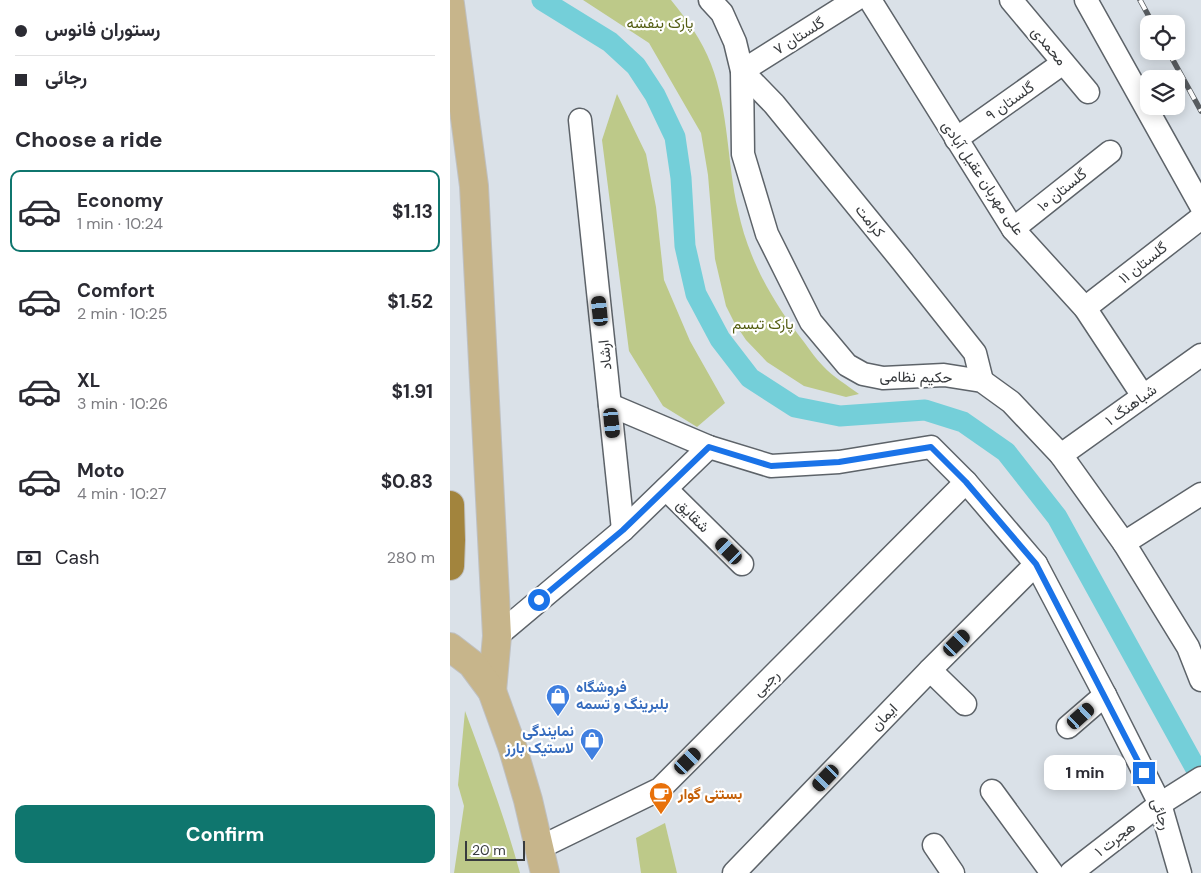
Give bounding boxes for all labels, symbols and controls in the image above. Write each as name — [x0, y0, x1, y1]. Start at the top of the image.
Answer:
street label: گلستان ۷ — [770, 12, 829, 60]
park label: پارک بنفشه — [627, 13, 693, 33]
map controls — [1140, 15, 1185, 115]
button: locate — [1140, 15, 1185, 60]
text: رستوران فانوس — [45, 17, 160, 42]
street label: محمدی — [1027, 22, 1071, 70]
text: رجائی — [45, 65, 87, 90]
button: layers — [1140, 70, 1185, 115]
street label: گلستان ۹ — [982, 77, 1039, 125]
street label: علی مهربان عقیل آبادی — [937, 117, 1029, 240]
text: Choose a ride — [15, 125, 163, 154]
street label: گلستان ۱۰ — [1033, 164, 1091, 216]
text: Economy — [77, 188, 164, 213]
icon: car — [17, 189, 62, 234]
text: $1.13 — [392, 199, 433, 224]
street label: کرامت — [851, 200, 890, 242]
text: 1 min · 10:24 — [77, 213, 163, 234]
street label: گلستان ۱۱ — [1115, 237, 1172, 288]
text: Comfort — [77, 278, 155, 303]
icon: car — [17, 279, 62, 324]
text: $1.52 — [387, 289, 433, 314]
car — [590, 295, 609, 327]
text: 2 min · 10:25 — [77, 303, 168, 324]
park label: پارک تبسم — [732, 314, 794, 334]
street label: ارشاد — [593, 339, 617, 371]
street label: حکیم نظامی — [879, 366, 953, 388]
text: XL — [77, 368, 100, 393]
icon: car — [17, 369, 62, 414]
text: $1.91 — [392, 379, 433, 404]
street label: شباهنگ ۱ — [1101, 380, 1161, 430]
text: 3 min · 10:26 — [77, 393, 168, 414]
car — [602, 407, 621, 439]
text: Moto — [77, 458, 125, 483]
icon: car — [17, 459, 62, 504]
text: $0.83 — [381, 469, 433, 494]
text: 4 min · 10:27 — [77, 483, 167, 504]
street label: شقایق — [672, 495, 714, 537]
car — [713, 535, 744, 567]
icon: cash — [15, 544, 43, 572]
text: Cash — [55, 545, 99, 570]
text: 280 m — [387, 547, 435, 568]
route start — [528, 589, 550, 611]
car — [941, 627, 972, 659]
street label: رجبی — [748, 665, 784, 701]
place label: فروشگاه بلبرینگ و تسمه — [576, 677, 669, 714]
shop icon: فروشگاه بلبرینگ و تسمه — [545, 683, 571, 717]
street label: ایمان — [866, 699, 902, 735]
car — [1064, 700, 1097, 732]
place label: نمایندگی لاستیک بارز — [504, 721, 574, 758]
shop icon: نمایندگی لاستیک بارز — [579, 727, 605, 761]
car — [672, 745, 703, 777]
callout: 1 min — [1044, 756, 1126, 790]
car — [810, 762, 841, 794]
text: 1 min — [1066, 762, 1104, 783]
route end — [1133, 762, 1155, 784]
cafe icon: بستنی گوار — [648, 781, 674, 815]
place label: بستنی گوار — [677, 784, 742, 804]
street label: رجائی — [1146, 795, 1176, 833]
button: Confirm — [15, 805, 435, 863]
street label: هجرت ۱ — [1090, 817, 1140, 861]
scale bar — [465, 838, 525, 861]
text: 20 m — [472, 841, 506, 859]

